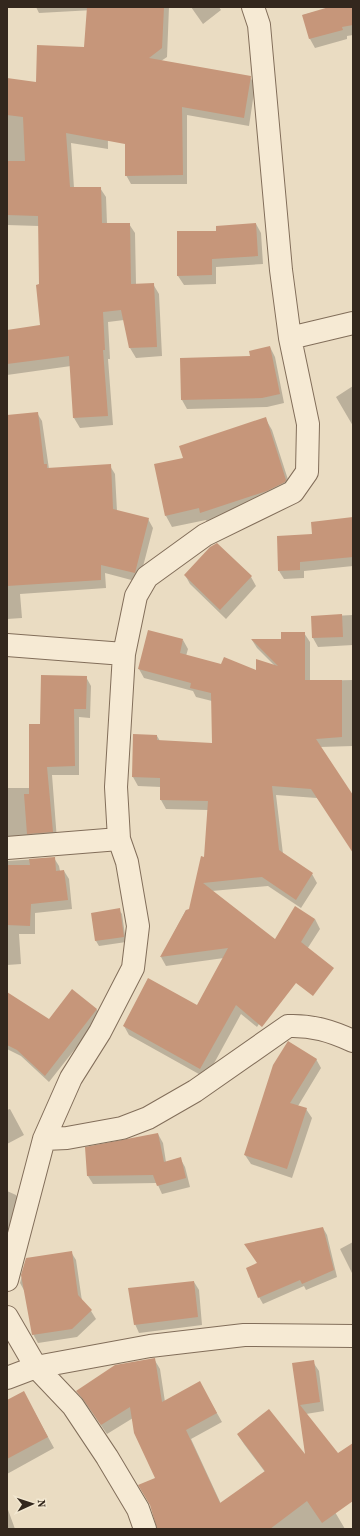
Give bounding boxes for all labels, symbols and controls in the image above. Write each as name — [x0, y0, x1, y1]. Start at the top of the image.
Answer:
north arrow — [12, 1484, 52, 1524]
text: N — [34, 1499, 49, 1508]

